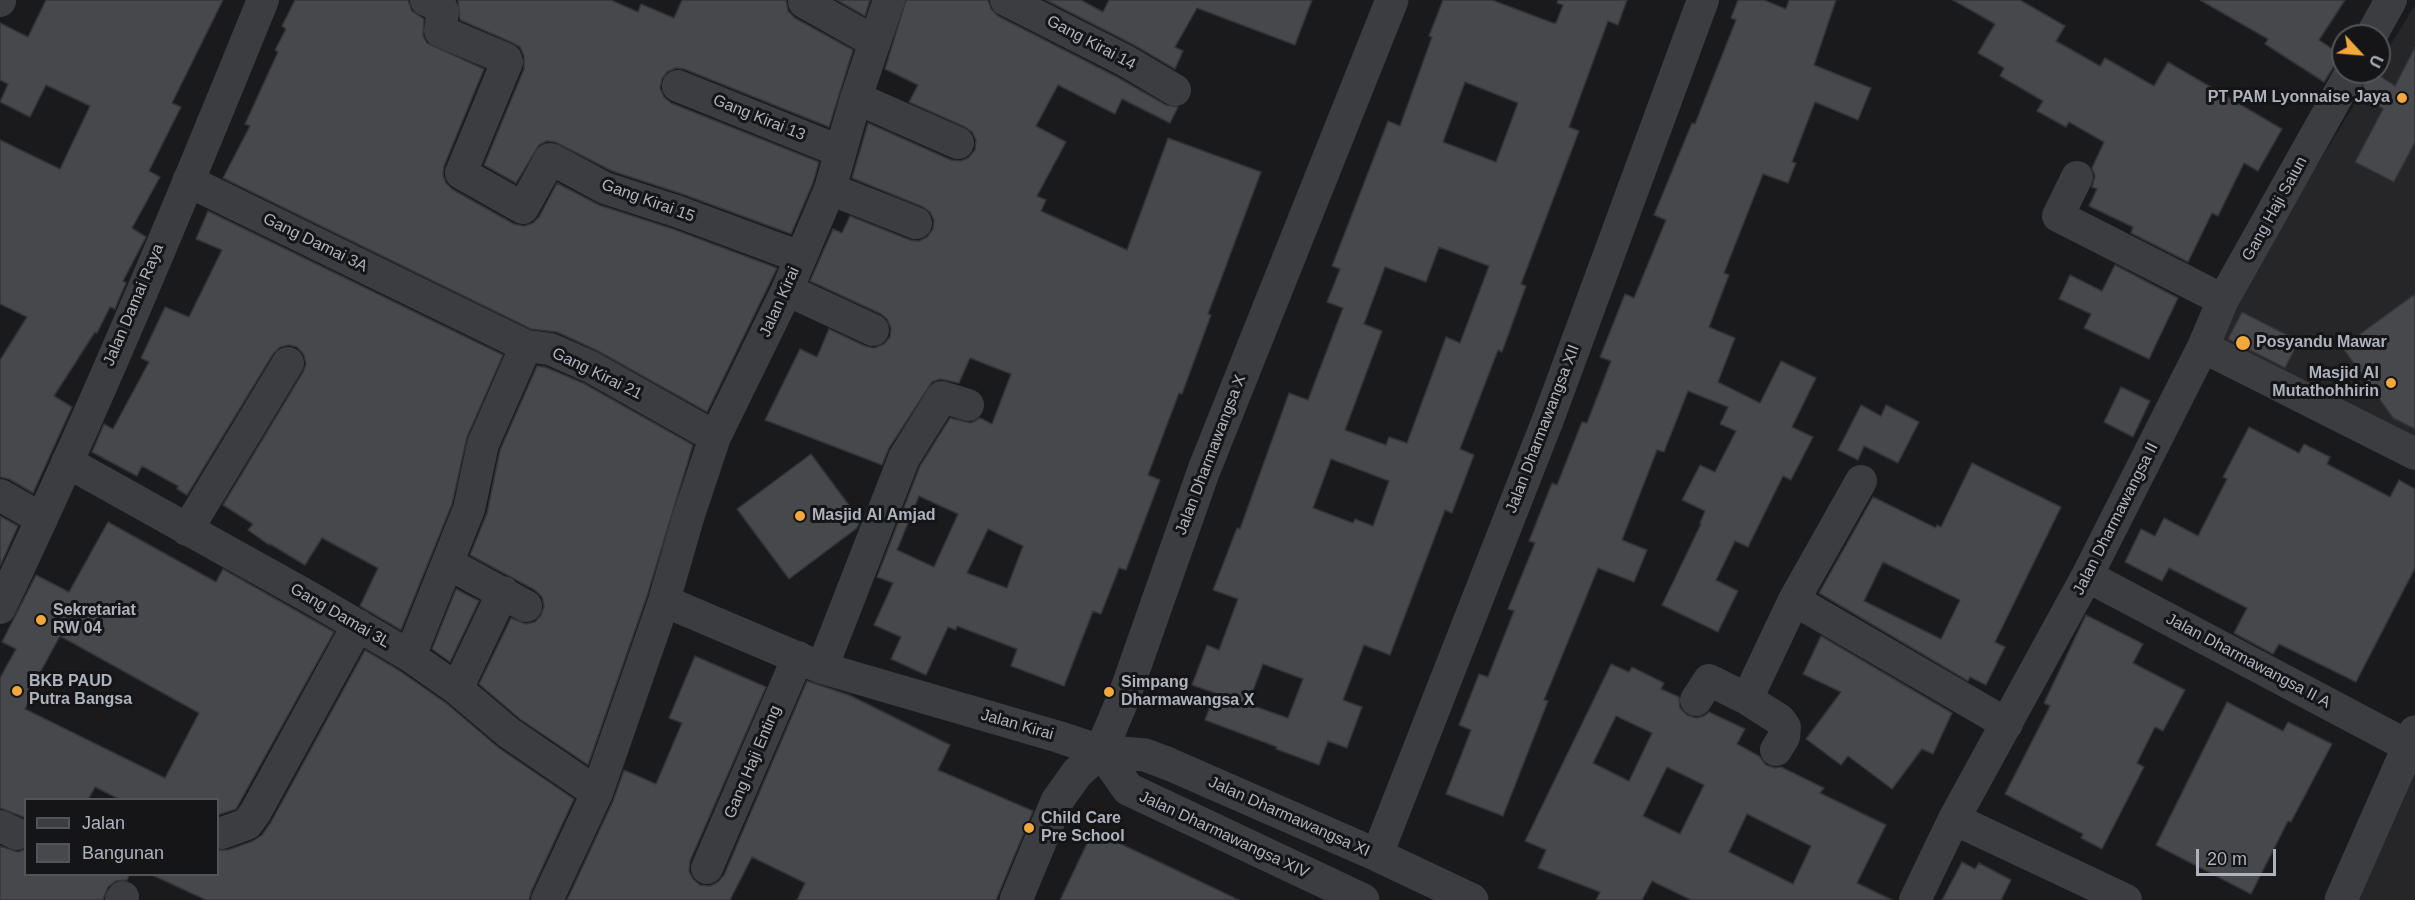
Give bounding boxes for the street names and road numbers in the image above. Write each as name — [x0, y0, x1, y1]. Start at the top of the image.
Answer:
street label: Gang Kirai 14 — [1043, 12, 1139, 74]
street label: Gang Kirai 13 — [710, 91, 808, 145]
street label: Gang Haji Saiun — [2238, 153, 2312, 265]
street label: Gang Kirai 15 — [599, 175, 697, 227]
street label: Gang Damai 3A — [260, 209, 370, 277]
street label: Jalan Damai Raya — [100, 241, 168, 369]
street label: Jalan Kirai — [756, 264, 804, 340]
street label: Jalan Dharmawangsa XII — [1502, 342, 1584, 516]
street label: Gang Kirai 21 — [549, 344, 645, 404]
street label: Jalan Dharmawangsa X — [1172, 372, 1250, 538]
street label: Jalan Dharmawangsa II — [2069, 440, 2163, 598]
street label: Gang Damai 3L — [287, 580, 393, 652]
street label: Jalan Dharmawangsa II A — [2163, 610, 2333, 712]
street label: Gang Haji Enting — [721, 703, 785, 821]
street label: Jalan Kirai — [978, 705, 1056, 745]
street label: Jalan Dharmawangsa XI — [1205, 773, 1373, 861]
street label: Jalan Dharmawangsa XIV — [1136, 787, 1312, 883]

